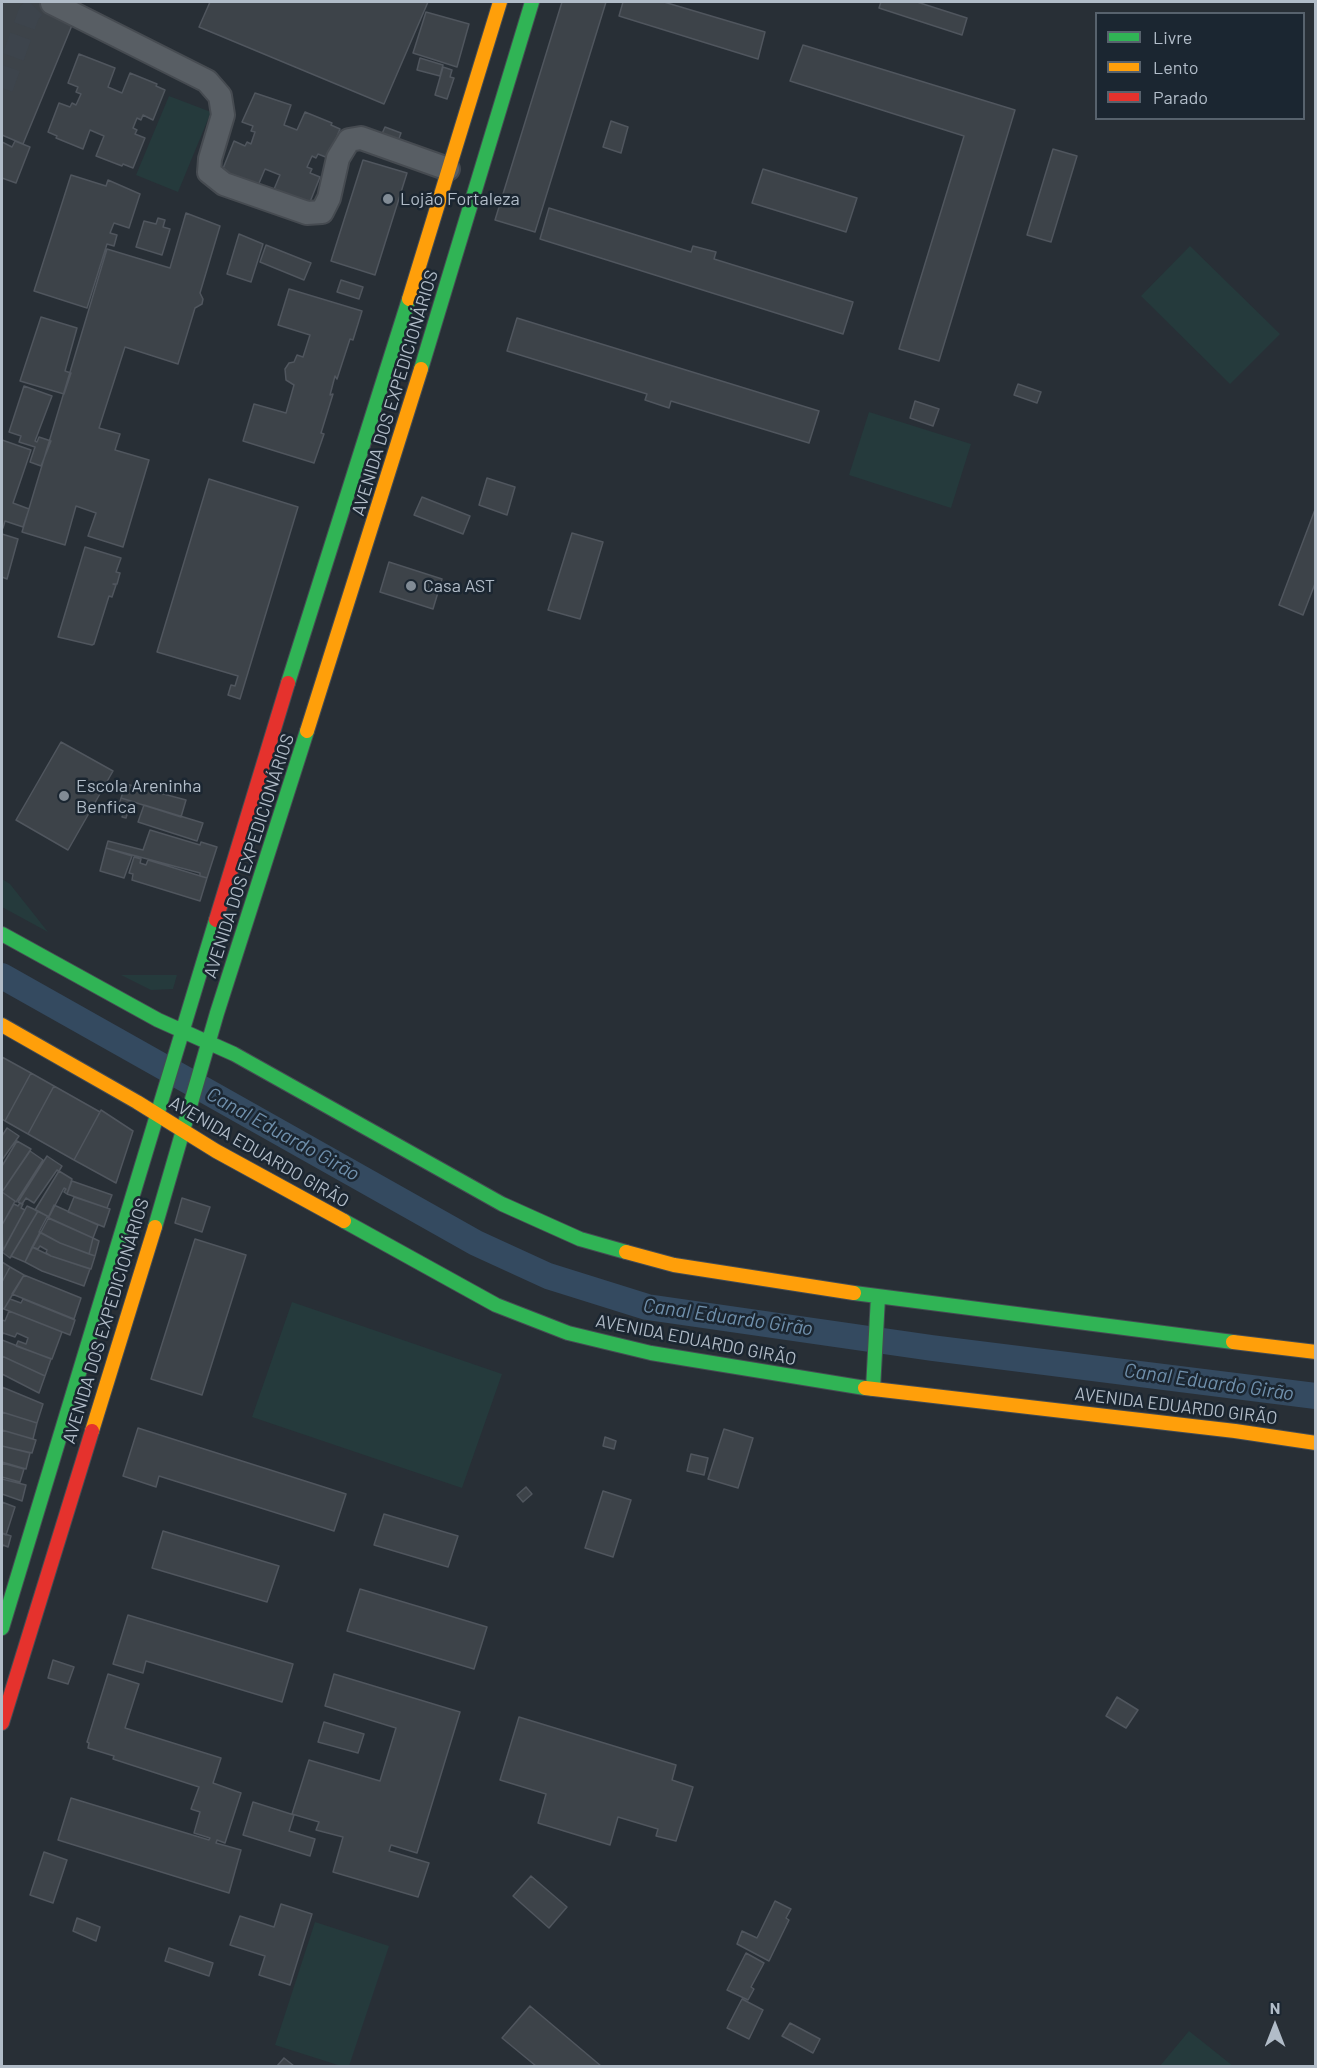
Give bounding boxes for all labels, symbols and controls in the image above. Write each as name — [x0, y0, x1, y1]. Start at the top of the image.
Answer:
legend — [1095, 12, 1305, 120]
text: Livre — [1153, 26, 1192, 48]
text: Lento — [1153, 56, 1199, 78]
text: Parado — [1153, 86, 1208, 108]
place label: Lojão Fortaleza — [400, 188, 520, 210]
marker: Lojão Fortaleza — [381, 192, 395, 206]
street label: AVENIDA DOS EXPEDICIONÁRIOS — [347, 268, 443, 518]
place label: Casa AST — [423, 575, 495, 597]
marker: Casa AST — [404, 579, 418, 593]
street label: AVENIDA DOS EXPEDICIONÁRIOS — [199, 731, 299, 981]
place label: Escola Areninha Benfica — [76, 775, 201, 818]
marker: Escola Areninha Benfica — [57, 789, 71, 803]
water label: Canal Eduardo Girão — [202, 1082, 364, 1186]
street label: AVENIDA EDUARDO GIRÃO — [165, 1092, 353, 1212]
street label: AVENIDA DOS EXPEDICIONÁRIOS — [58, 1196, 154, 1446]
water label: Canal Eduardo Girão — [642, 1293, 814, 1341]
street label: AVENIDA EDUARDO GIRÃO — [594, 1310, 798, 1370]
water label: Canal Eduardo Girão — [1123, 1358, 1295, 1406]
street label: AVENIDA EDUARDO GIRÃO — [1073, 1383, 1279, 1429]
north arrow — [1245, 1996, 1305, 2056]
text: N — [1270, 1998, 1280, 2017]

